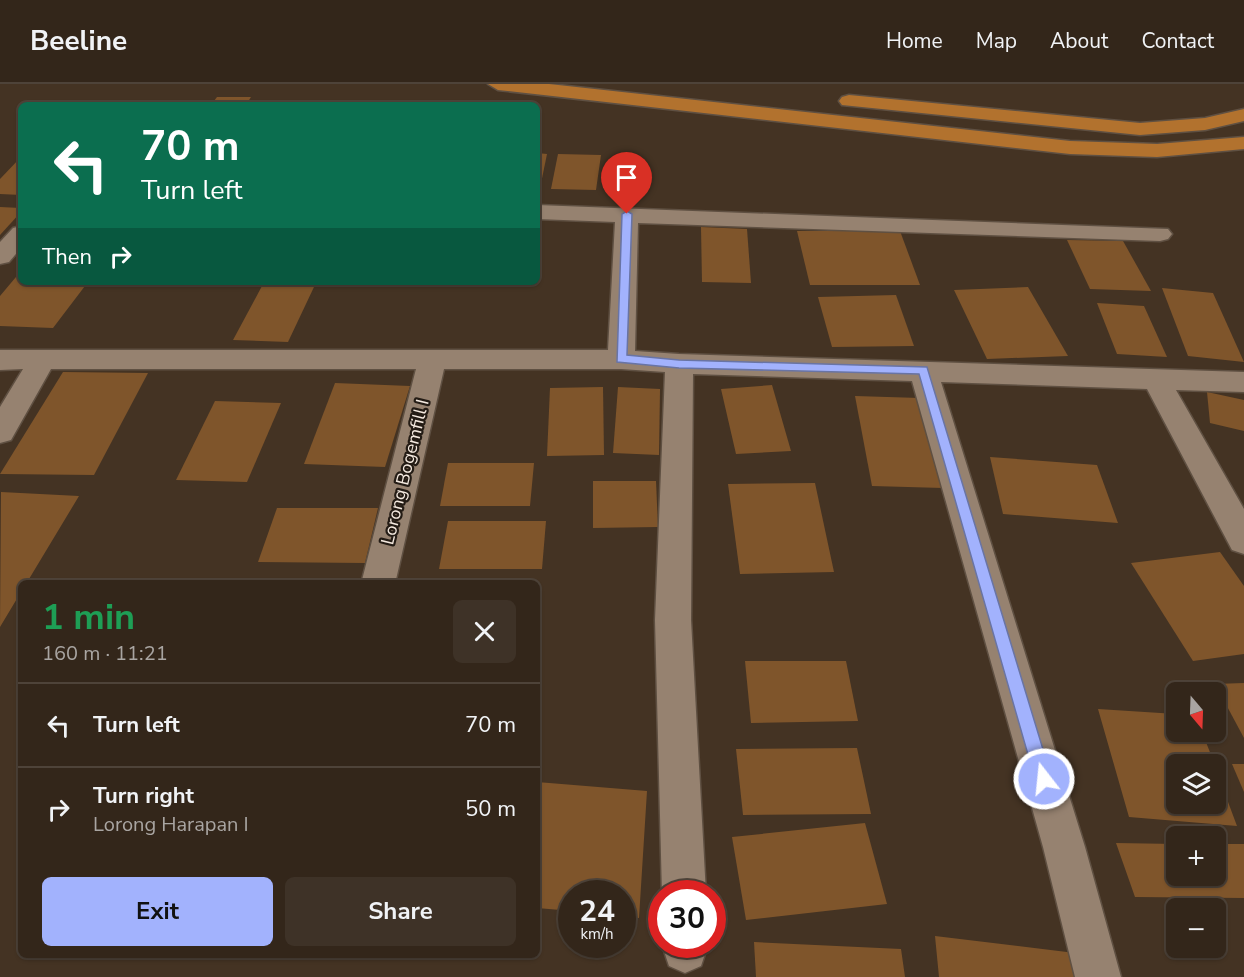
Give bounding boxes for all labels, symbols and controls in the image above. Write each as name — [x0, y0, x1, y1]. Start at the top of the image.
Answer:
text: Beeline — [30, 22, 127, 60]
text: Home — [886, 27, 943, 55]
text: Map — [976, 27, 1017, 55]
text: About — [1050, 27, 1108, 55]
text: Contact — [1141, 27, 1214, 55]
text: 70 m — [141, 118, 240, 175]
icon: left — [42, 126, 120, 204]
pin — [601, 152, 652, 214]
icon: arrive — [610, 161, 643, 194]
text: Turn left — [141, 172, 242, 209]
icon: right — [104, 240, 137, 273]
text: Then — [42, 242, 92, 272]
street label: Lorong Bogemfill I — [375, 397, 435, 547]
text: 1 min — [42, 593, 135, 642]
button: close — [453, 600, 516, 663]
text: 160 m · 11:21 — [42, 640, 168, 667]
north arrow — [1166, 682, 1226, 742]
map controls — [1166, 682, 1226, 958]
icon: left — [42, 709, 75, 742]
text: Turn left — [93, 710, 180, 740]
text: 70 m — [465, 710, 516, 740]
position arrow — [1012, 747, 1076, 811]
button: layers — [1166, 754, 1226, 814]
text: Turn right — [93, 781, 194, 811]
icon: right — [42, 793, 75, 826]
text: 50 m — [465, 794, 516, 824]
text: Lorong Harapan I — [93, 811, 249, 838]
button: + — [1166, 826, 1226, 886]
button: Exit — [42, 877, 273, 946]
button: Share — [285, 877, 516, 946]
speed limit sign: 30 — [648, 880, 726, 958]
text: 24 — [579, 891, 615, 932]
button: − — [1166, 898, 1226, 958]
text: km/h — [580, 924, 614, 944]

